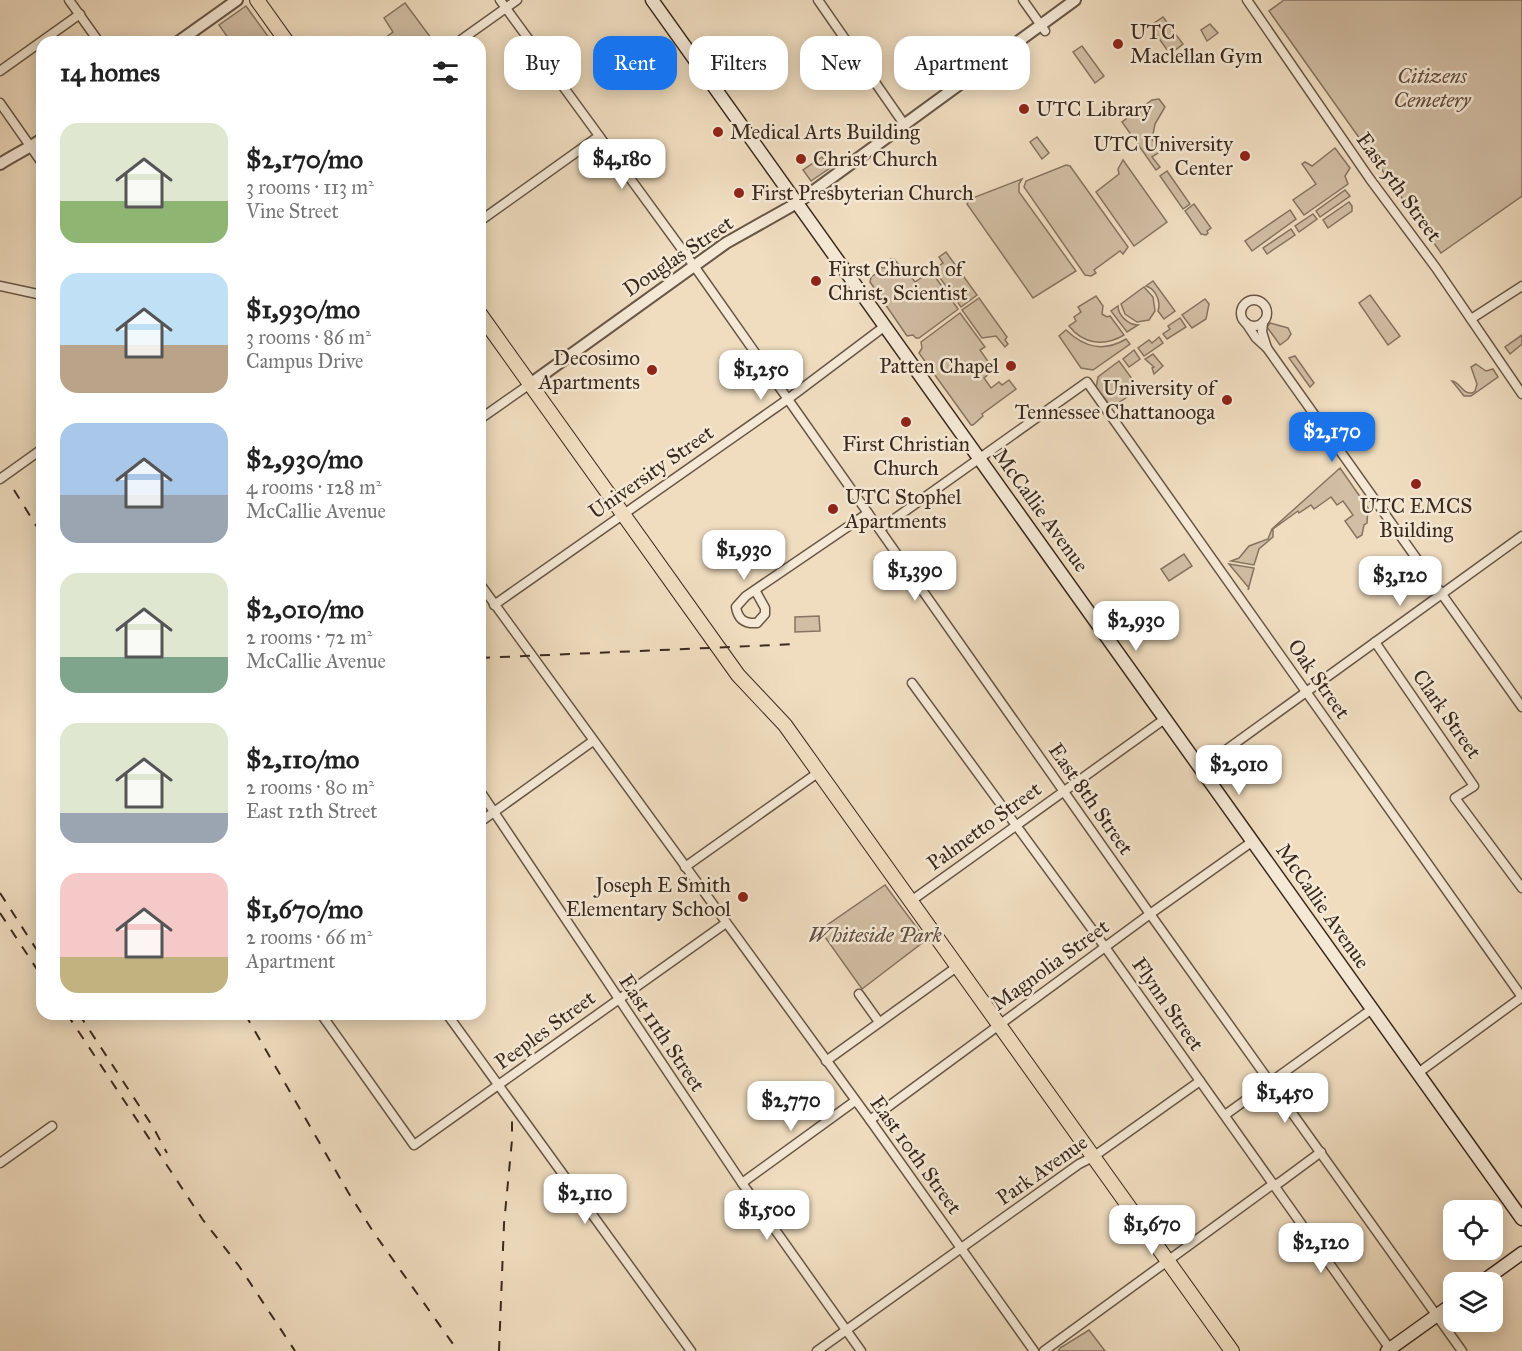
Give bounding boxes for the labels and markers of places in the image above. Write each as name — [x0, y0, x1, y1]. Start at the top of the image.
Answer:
place label: UTC Maclellan Gym — [1130, 19, 1263, 69]
marker: UTC Maclellan Gym — [1111, 37, 1125, 51]
place label: UTC Library — [1036, 96, 1153, 122]
marker: UTC Library — [1017, 102, 1031, 116]
place label: Medical Arts Building — [730, 119, 920, 145]
marker: Medical Arts Building — [711, 125, 725, 139]
place label: UTC University Center — [1093, 131, 1234, 181]
pin: $4,180 — [573, 139, 671, 190]
place label: Christ Church — [813, 146, 938, 172]
marker: UTC University Center — [1238, 149, 1252, 163]
marker: Christ Church — [794, 152, 808, 166]
place label: First Presbyterian Church — [751, 180, 974, 206]
marker: First Presbyterian Church — [732, 186, 746, 200]
place label: First Church of Christ, Scientist — [828, 256, 968, 306]
marker: First Church of Christ, Scientist — [809, 274, 823, 288]
place label: Decosimo Apartments — [537, 345, 640, 395]
pin: $1,250 — [712, 350, 810, 401]
place label: Patten Chapel — [879, 353, 999, 379]
marker: Patten Chapel — [1004, 359, 1018, 373]
marker: Decosimo Apartments — [645, 363, 659, 377]
place label: University of Tennessee Chattanooga — [1015, 375, 1218, 425]
marker: University of Tennessee Chattanooga — [1220, 393, 1234, 407]
pin: $2,170 — [1283, 412, 1381, 463]
marker: First Christian Church — [899, 415, 913, 429]
place label: First Christian Church — [842, 431, 970, 481]
marker: UTC EMCS Building — [1409, 477, 1423, 491]
place label: UTC Stophel Apartments — [844, 484, 962, 534]
place label: UTC EMCS Building — [1360, 493, 1472, 543]
marker: UTC Stophel Apartments — [826, 502, 840, 516]
pin: $1,930 — [695, 530, 793, 581]
pin: $1,390 — [866, 551, 964, 602]
pin: $3,120 — [1351, 556, 1449, 607]
pin: $2,930 — [1087, 601, 1185, 652]
pin: $2,010 — [1190, 745, 1288, 796]
place label: Joseph E Smith Elementary School — [566, 872, 731, 922]
marker: Joseph E Smith Elementary School — [736, 890, 750, 904]
pin: $1,450 — [1236, 1073, 1334, 1124]
pin: $2,770 — [742, 1081, 840, 1132]
pin: $2,110 — [536, 1174, 634, 1225]
pin: $1,500 — [718, 1190, 816, 1241]
pin: $1,670 — [1103, 1205, 1201, 1256]
pin: $2,120 — [1272, 1223, 1370, 1274]

